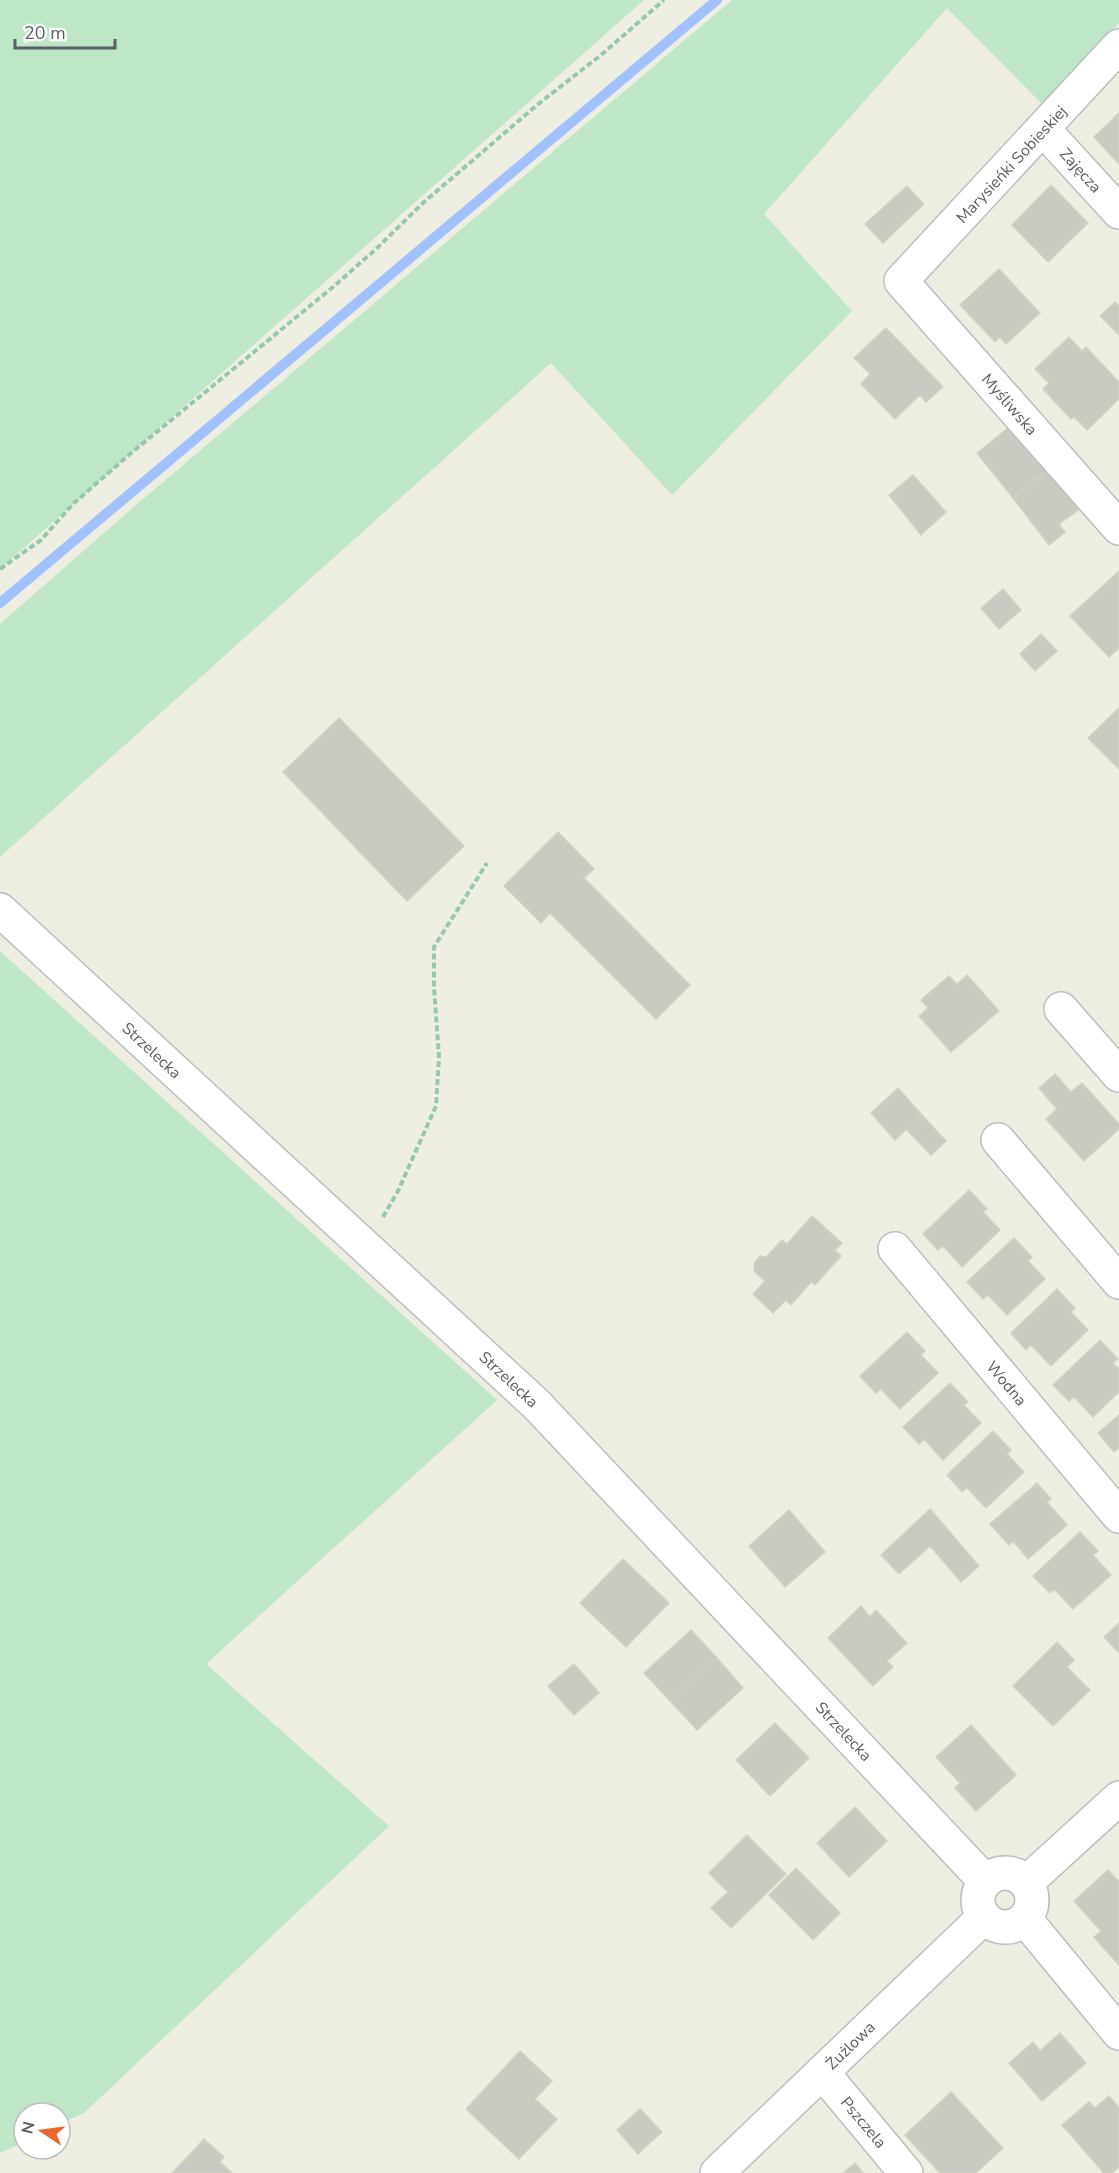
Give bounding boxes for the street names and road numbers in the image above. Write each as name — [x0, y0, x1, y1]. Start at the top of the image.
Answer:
street label: Marysieńki Sobieskiej — [951, 101, 1072, 228]
street label: Zajęcza — [1054, 144, 1106, 198]
street label: Myśliwska — [976, 369, 1042, 440]
street label: Strzelecka — [117, 1017, 186, 1084]
street label: Strzelecka — [474, 1346, 543, 1413]
street label: Wodna — [981, 1356, 1032, 1411]
street label: Strzelecka — [810, 1697, 877, 1766]
street label: Żużlowa — [821, 2017, 880, 2075]
street label: Pszczela — [835, 2092, 891, 2153]

